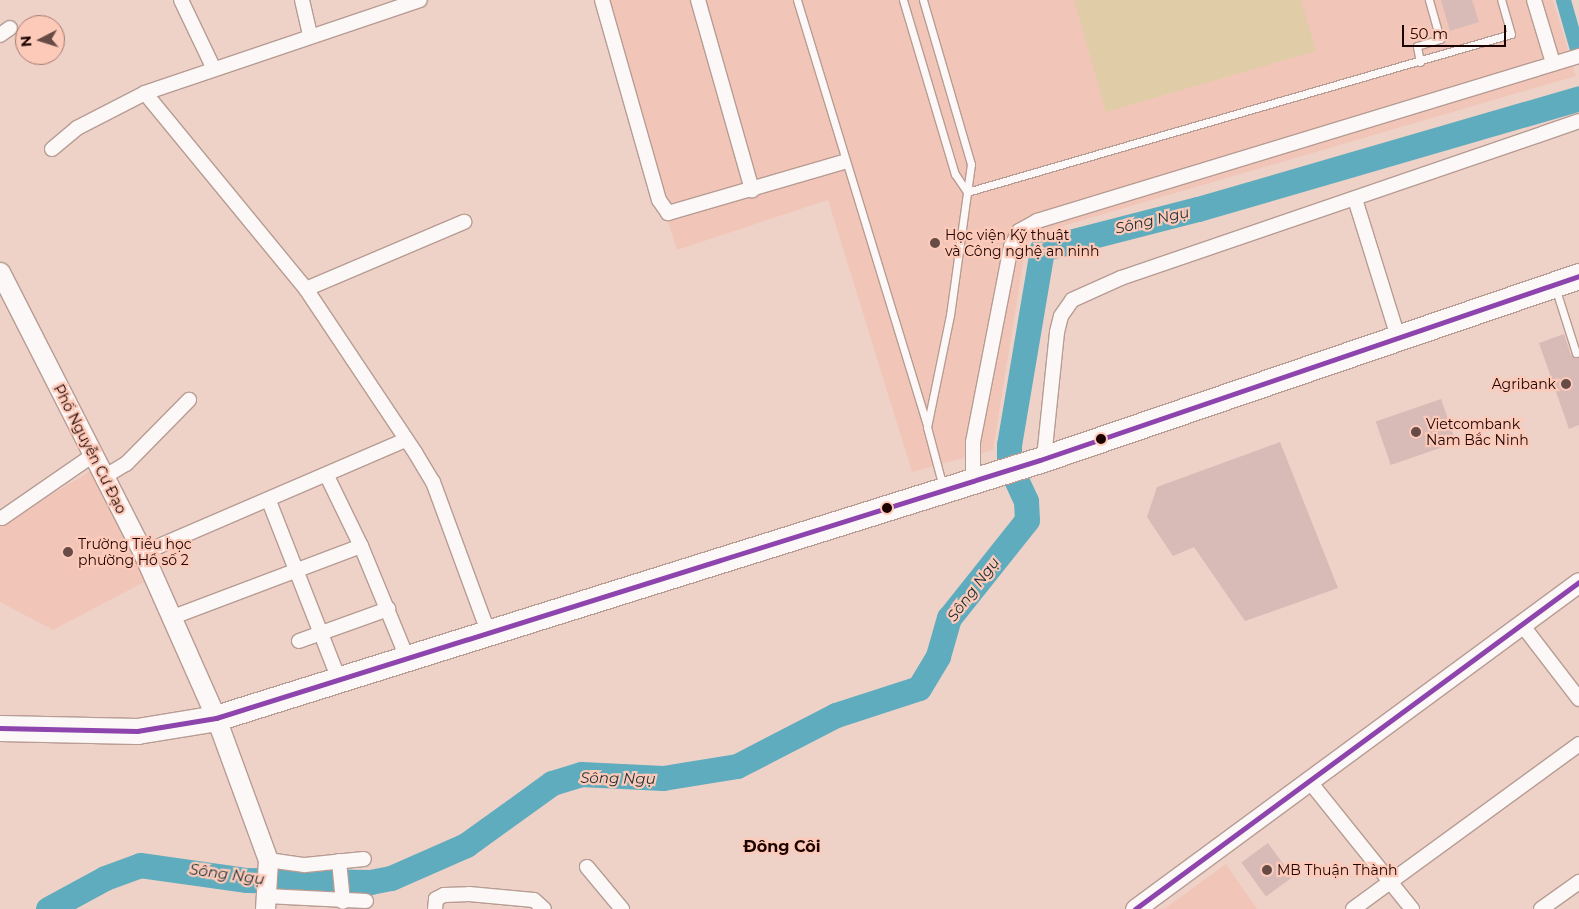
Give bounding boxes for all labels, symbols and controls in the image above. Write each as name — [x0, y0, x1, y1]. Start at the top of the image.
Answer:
north arrow — [15, 15, 65, 65]
scale bar — [1404, 15, 1508, 47]
text: 50 m — [1410, 24, 1448, 43]
text: N — [17, 35, 36, 48]
water label: Sông Ngụ — [1113, 203, 1191, 237]
place label: Học viện Kỹ thuật và Công nghệ an ninh — [945, 227, 1100, 260]
marker: Học viện Kỹ thuật và Công nghệ an ninh — [929, 237, 941, 249]
place label: Agribank — [1492, 376, 1556, 392]
marker: Agribank — [1560, 378, 1572, 390]
street label: Phố Nguyễn Cư Đạo — [50, 382, 130, 516]
place label: Vietcombank Nam Bắc Ninh — [1426, 416, 1529, 448]
marker: Vietcombank Nam Bắc Ninh — [1410, 426, 1422, 438]
unlabelled marker — [1096, 434, 1106, 444]
unlabelled marker — [882, 503, 892, 513]
place label: Trường Tiểu học phường Hồ số 2 — [78, 536, 192, 568]
marker: Trường Tiểu học phường Hồ số 2 — [62, 546, 74, 558]
water label: Sông Ngụ — [943, 553, 1003, 625]
water label: Sông Ngụ — [580, 768, 656, 788]
district label: Đông Côi — [743, 837, 821, 857]
water label: Sông Ngụ — [188, 860, 266, 888]
place label: MB Thuận Thành — [1277, 862, 1398, 878]
marker: MB Thuận Thành — [1261, 864, 1273, 876]

